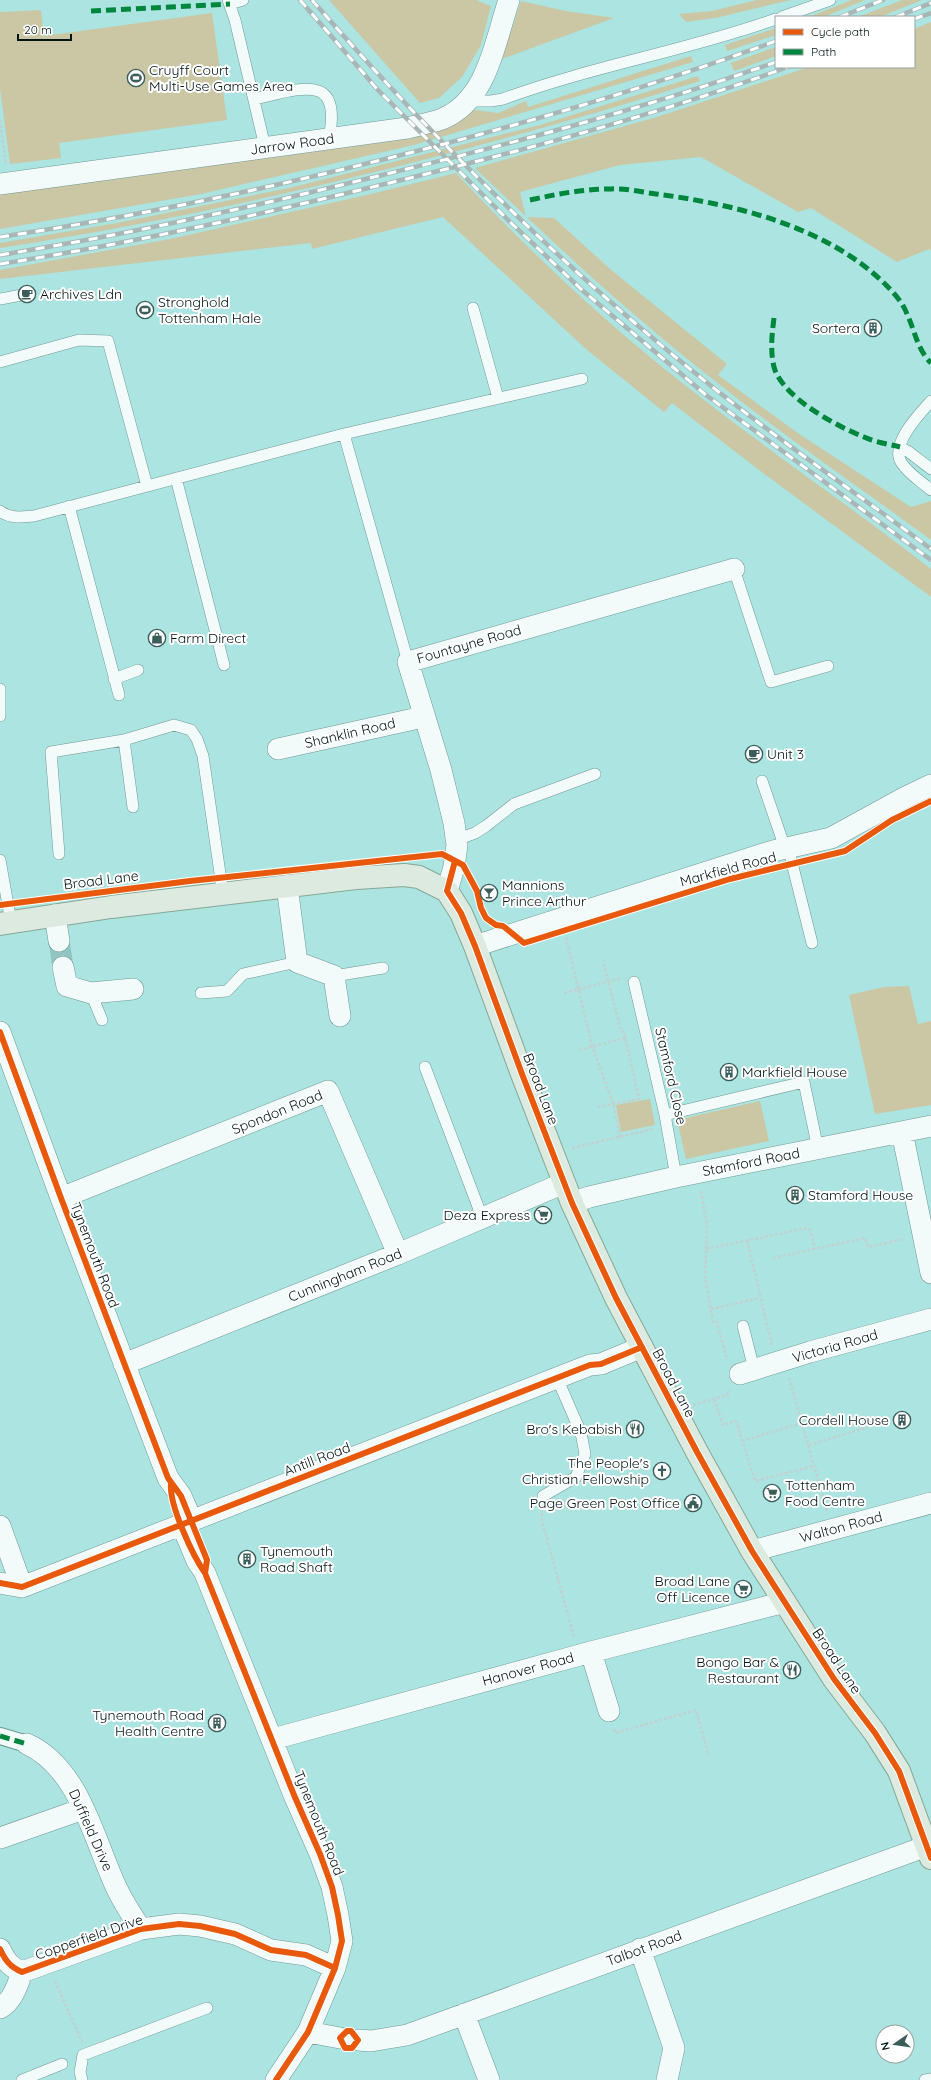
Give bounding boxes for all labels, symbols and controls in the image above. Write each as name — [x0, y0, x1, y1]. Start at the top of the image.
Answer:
scale bar — [18, 16, 71, 42]
legend — [775, 16, 915, 68]
text: 20 m — [24, 22, 52, 37]
text: Cycle path — [811, 24, 870, 39]
text: Path — [811, 44, 836, 59]
place label: Cruyff Court Multi-Use Games Area — [149, 61, 293, 95]
sports icon: Cruyff Court Multi-Use Games Area — [126, 68, 146, 88]
street label: Jarrow Road — [249, 129, 335, 159]
cafe icon: Archives Ldn — [17, 284, 37, 304]
place label: Archives Ldn — [40, 285, 122, 303]
place label: Stronghold Tottenham Hale — [158, 293, 261, 327]
sports icon: Stronghold Tottenham Hale — [135, 300, 155, 320]
building icon: Sortera — [863, 318, 883, 338]
place label: Sortera — [812, 319, 860, 337]
street label: Fountayne Road — [415, 620, 523, 668]
shop icon: Farm Direct — [147, 628, 167, 648]
place label: Farm Direct — [170, 629, 246, 647]
street label: Shanklin Road — [303, 714, 397, 752]
cafe icon: Unit 3 — [744, 744, 764, 764]
place label: Unit 3 — [767, 745, 804, 763]
street label: Markfield Road — [678, 847, 778, 891]
street label: Broad Lane — [62, 866, 140, 894]
place label: Mannions Prince Arthur — [502, 876, 587, 910]
bar icon: Mannions Prince Arthur — [479, 883, 499, 903]
street label: Stamford Close — [651, 1026, 691, 1127]
street label: Broad Lane — [519, 1051, 563, 1127]
building icon: Markfield House — [719, 1062, 739, 1082]
place label: Markfield House — [742, 1063, 847, 1081]
street label: Spondon Road — [229, 1086, 325, 1138]
street label: Stamford Road — [701, 1144, 801, 1180]
building icon: Stamford House — [785, 1185, 805, 1205]
place label: Stamford House — [808, 1186, 913, 1204]
street label: Tynemouth Road — [67, 1200, 123, 1310]
supermarket icon: Deza Express — [533, 1205, 553, 1225]
place label: Deza Express — [444, 1206, 530, 1224]
street label: Cunningham Road — [286, 1244, 404, 1306]
street label: Victoria Road — [790, 1325, 880, 1367]
street label: Broad Lane — [648, 1345, 700, 1421]
building icon: Cordell House — [892, 1410, 912, 1430]
place label: Cordell House — [799, 1411, 889, 1429]
restaurant icon: Bro's Kebabish — [625, 1419, 645, 1439]
place label: Bro's Kebabish — [526, 1420, 622, 1438]
street label: Antill Road — [281, 1438, 353, 1480]
place label: The People's Christian Fellowship — [522, 1454, 649, 1488]
church icon: The People's Christian Fellowship — [652, 1461, 672, 1481]
place label: Tottenham Food Centre — [785, 1476, 865, 1510]
supermarket icon: Tottenham Food Centre — [762, 1483, 782, 1503]
public building icon: Page Green Post Office — [683, 1493, 703, 1513]
place label: Page Green Post Office — [530, 1494, 680, 1512]
street label: Walton Road — [798, 1507, 884, 1547]
place label: Tynemouth Road Shaft — [260, 1542, 333, 1576]
building icon: Tynemouth Road Shaft — [237, 1549, 257, 1569]
place label: Broad Lane Off Licence — [655, 1572, 730, 1606]
supermarket icon: Broad Lane Off Licence — [733, 1579, 753, 1599]
street label: Broad Lane — [808, 1625, 866, 1697]
street label: Hanover Road — [480, 1648, 576, 1690]
place label: Bongo Bar & Restaurant — [696, 1653, 779, 1687]
restaurant icon: Bongo Bar & Restaurant — [782, 1660, 802, 1680]
place label: Tynemouth Road Health Centre — [92, 1706, 204, 1740]
building icon: Tynemouth Road Health Centre — [207, 1713, 227, 1733]
street label: Tynemouth Road — [290, 1768, 348, 1878]
street label: Duffield Drive — [65, 1786, 117, 1874]
street label: Copperfield Drive — [33, 1910, 145, 1964]
street label: Talbot Road — [604, 1926, 684, 1970]
north arrow — [875, 2024, 915, 2064]
text: N — [878, 2041, 893, 2052]

